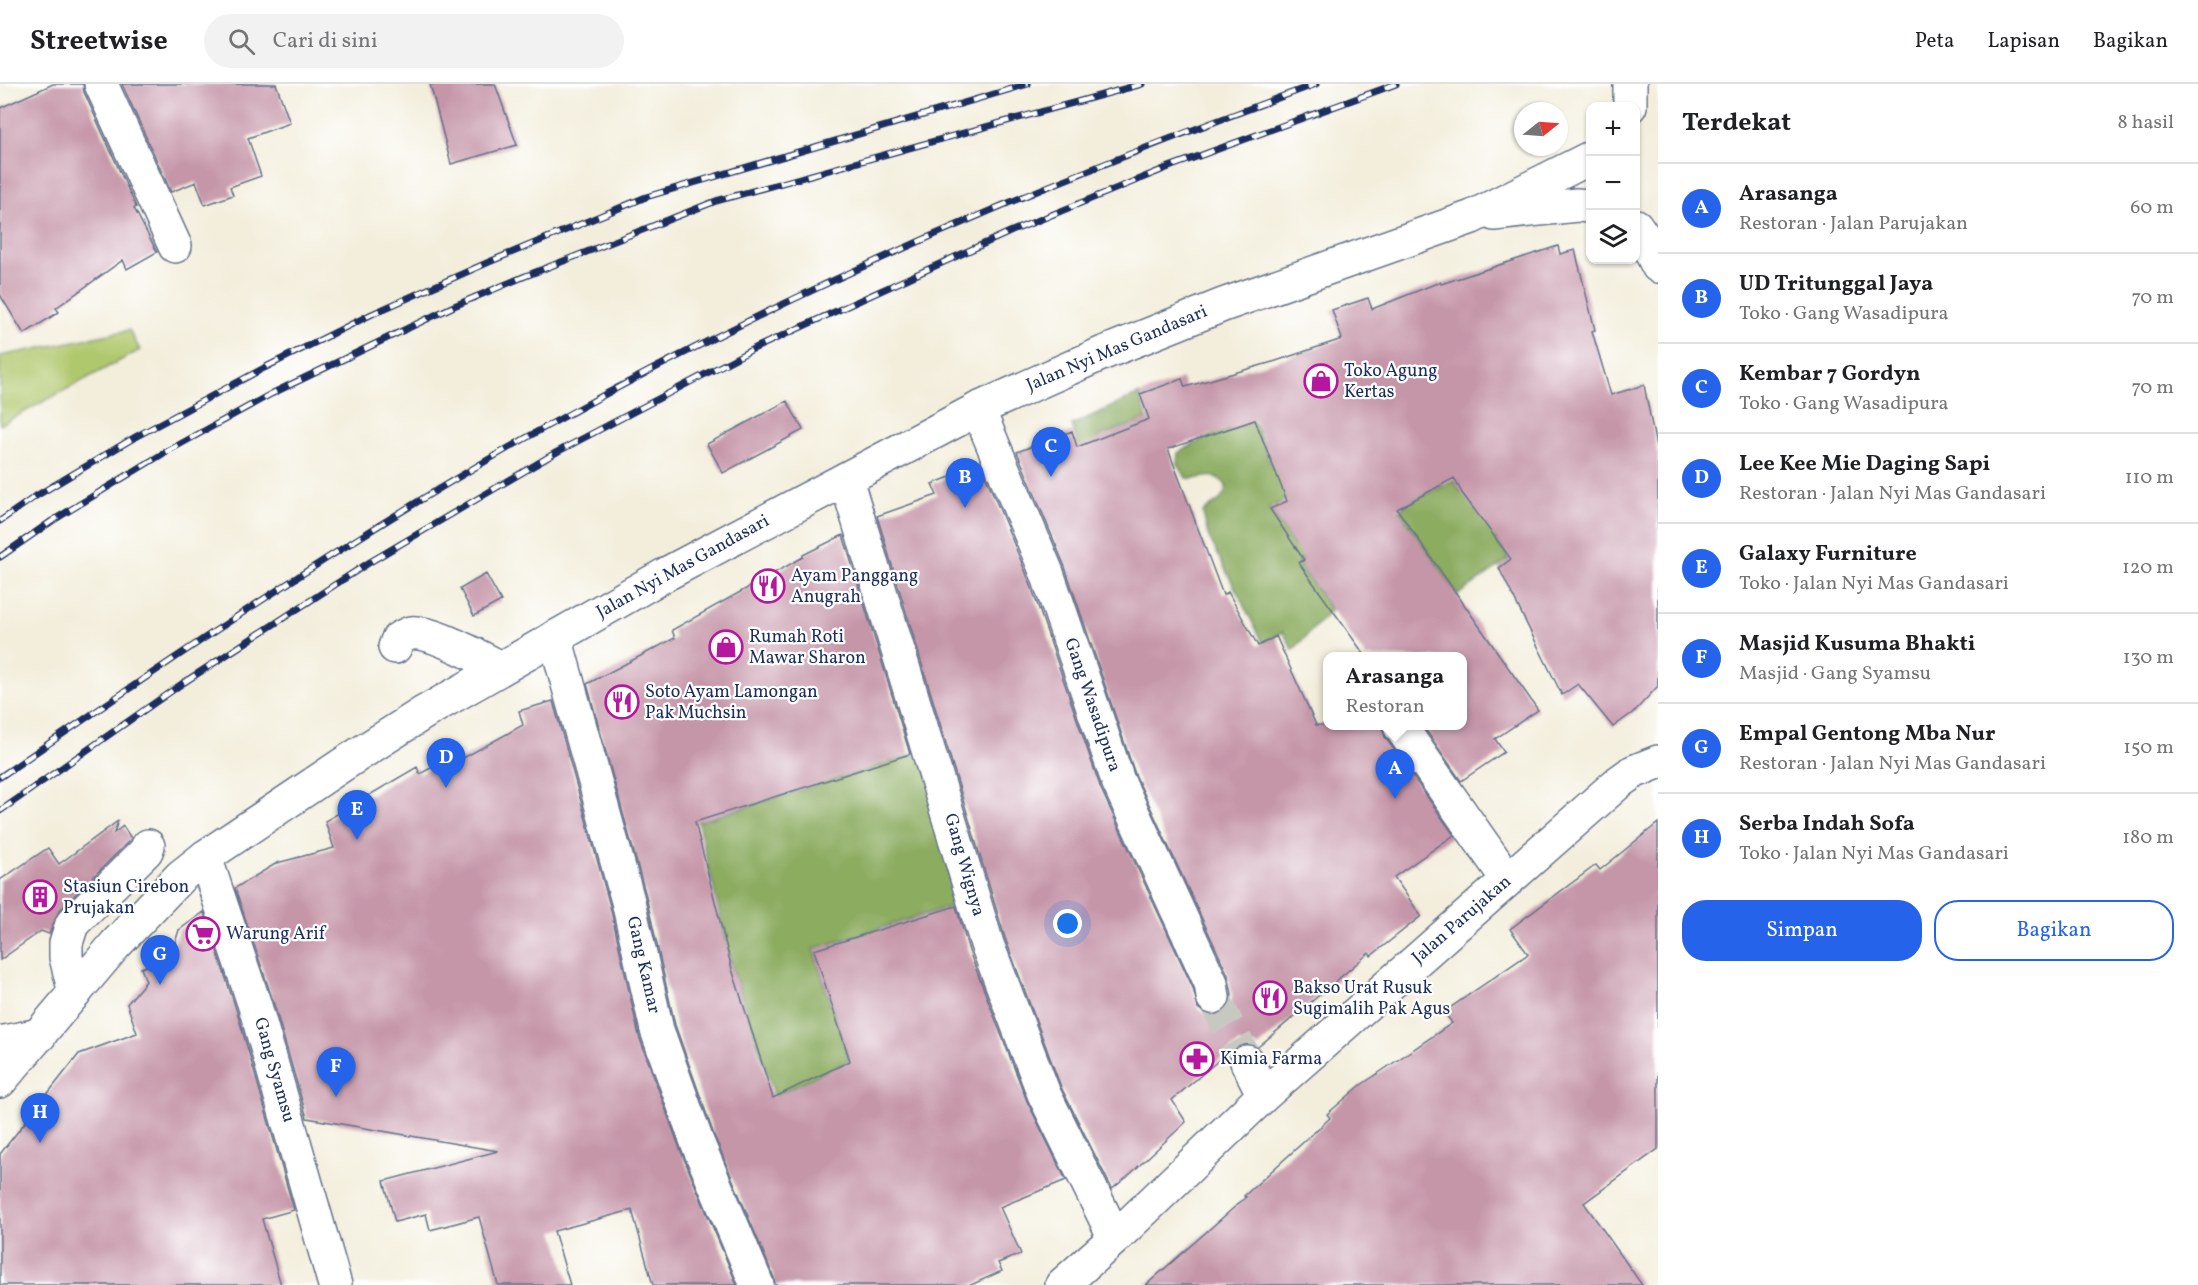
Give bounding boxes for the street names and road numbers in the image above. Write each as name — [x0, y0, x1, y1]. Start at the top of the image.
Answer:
street label: Jalan Nyi Mas Gandasari — [1023, 300, 1211, 398]
street label: Jalan Nyi Mas Gandasari — [592, 509, 774, 625]
street label: Gang Wasadipura — [1057, 635, 1127, 775]
street label: Gang Wignya — [937, 811, 991, 919]
street label: Jalan Parujakan — [1407, 870, 1517, 970]
street label: Gang Kamar — [620, 914, 666, 1017]
street label: Gang Syamsu — [247, 1015, 301, 1125]

